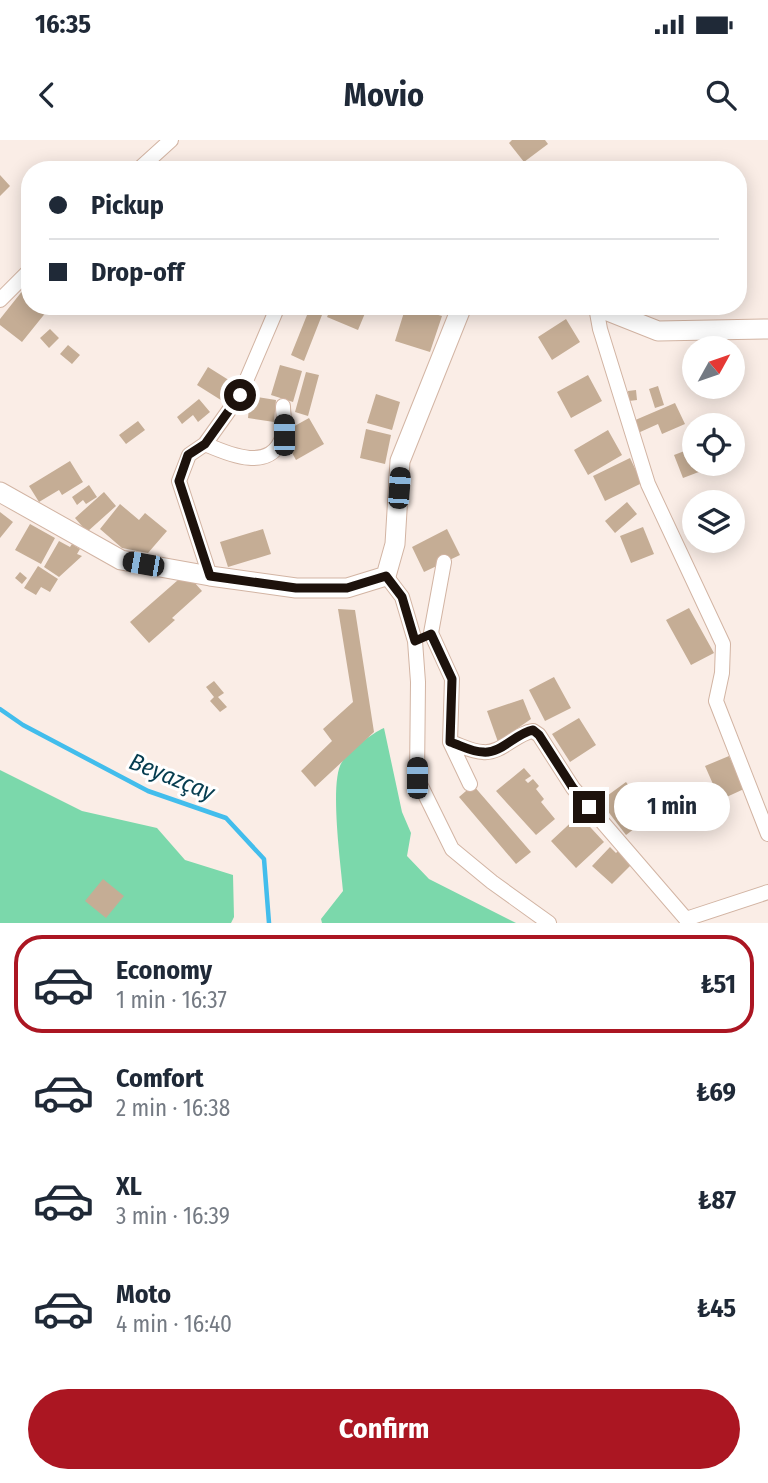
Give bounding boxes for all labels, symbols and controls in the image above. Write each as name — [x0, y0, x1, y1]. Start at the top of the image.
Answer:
text: 16:35 — [35, 9, 91, 40]
icon: back — [28, 76, 66, 114]
text: Movio — [344, 76, 424, 114]
icon: search — [702, 76, 740, 114]
text: Pickup — [91, 190, 164, 221]
text: Drop-off — [91, 257, 184, 288]
north arrow — [682, 336, 746, 399]
map controls — [682, 336, 745, 553]
route start — [224, 379, 256, 411]
button: locate — [682, 413, 745, 476]
car — [274, 414, 295, 456]
car — [388, 466, 411, 510]
button: layers — [682, 490, 745, 553]
car — [121, 550, 166, 578]
water label: Beyazçay — [125, 747, 220, 807]
car — [407, 757, 428, 799]
callout: 1 min — [614, 782, 729, 832]
route end — [573, 791, 605, 823]
text: 1 min — [647, 792, 697, 820]
icon: car — [32, 953, 95, 1016]
text: Economy — [116, 955, 212, 986]
text: ₺51 — [701, 969, 736, 1000]
text: 1 min · 16:37 — [116, 986, 227, 1014]
icon: car — [32, 1061, 95, 1124]
text: Comfort — [116, 1063, 204, 1094]
text: ₺69 — [696, 1077, 736, 1108]
text: 2 min · 16:38 — [116, 1094, 230, 1122]
icon: car — [32, 1169, 95, 1232]
text: XL — [116, 1171, 142, 1202]
text: ₺87 — [698, 1185, 736, 1216]
text: 3 min · 16:39 — [116, 1202, 230, 1230]
icon: car — [32, 1277, 95, 1340]
text: Moto — [116, 1279, 171, 1310]
text: ₺45 — [697, 1293, 736, 1324]
text: 4 min · 16:40 — [116, 1310, 232, 1338]
button: Confirm — [28, 1389, 740, 1469]

